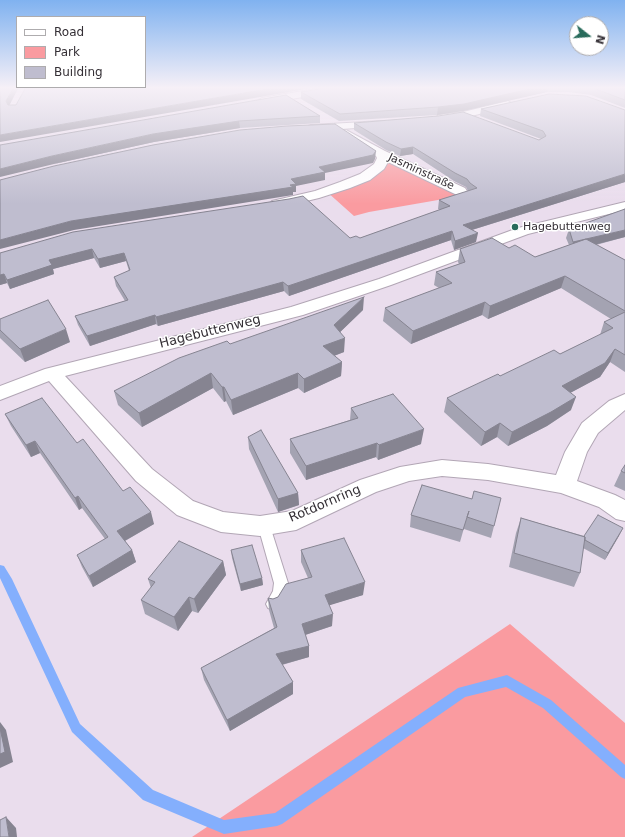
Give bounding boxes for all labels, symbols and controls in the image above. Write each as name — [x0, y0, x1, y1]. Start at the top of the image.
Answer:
legend — [16, 16, 146, 88]
north arrow — [569, 16, 609, 56]
text: Road — [54, 25, 84, 39]
text: N — [592, 33, 608, 46]
text: Park — [54, 45, 80, 59]
text: Building — [54, 65, 103, 79]
street label: Jasminstraße — [386, 151, 456, 193]
place label: Hagebuttenweg — [523, 220, 611, 234]
marker: Hagebuttenweg — [510, 222, 520, 232]
street label: Hagebuttenweg — [158, 312, 262, 352]
street label: Rotdornring — [287, 482, 363, 526]

